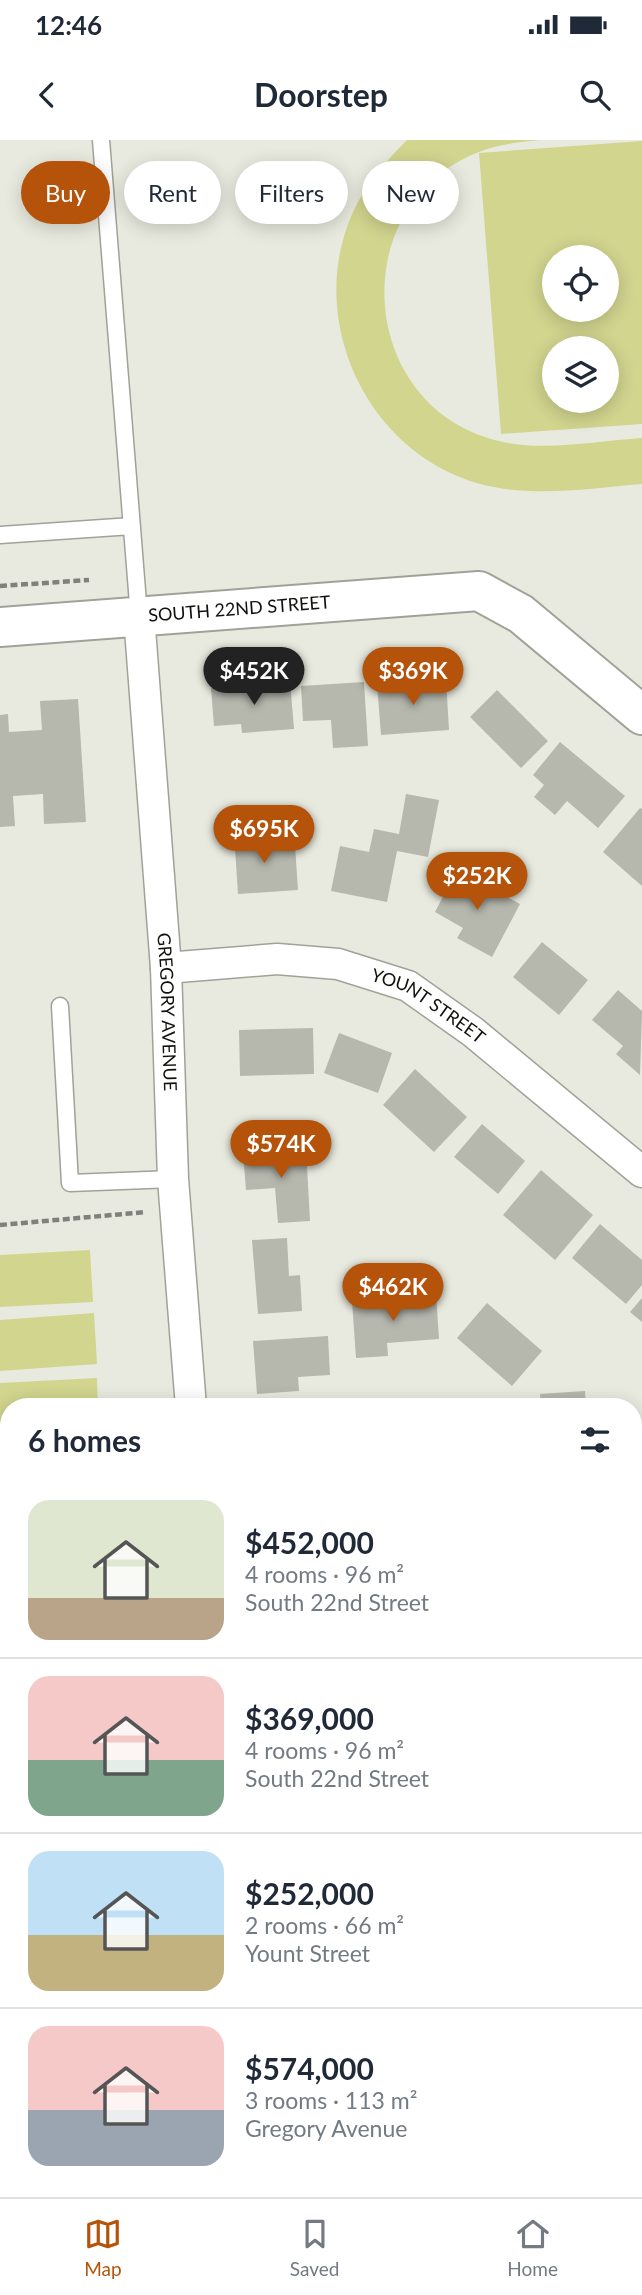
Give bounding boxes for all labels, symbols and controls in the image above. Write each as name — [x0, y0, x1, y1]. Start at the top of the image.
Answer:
text: 12:46 — [35, 9, 102, 41]
text: Doorstep — [254, 75, 388, 114]
icon: back — [28, 76, 66, 114]
icon: search — [576, 76, 614, 114]
chip: Buy — [21, 161, 110, 224]
chip: Rent — [124, 161, 221, 224]
chip: Filters — [235, 161, 348, 224]
chip: New — [362, 161, 459, 224]
map controls — [542, 245, 619, 413]
button: locate — [542, 245, 619, 322]
button: layers — [542, 336, 619, 413]
street label: SOUTH 22ND STREET — [147, 590, 331, 626]
pin: $452K — [205, 648, 303, 707]
pin: $369K — [364, 648, 462, 707]
text: $452K — [219, 656, 289, 684]
text: $369K — [378, 656, 448, 684]
pin: $695K — [215, 806, 313, 865]
text: $695K — [229, 814, 299, 842]
pin: $252K — [428, 852, 526, 912]
text: $252K — [442, 861, 512, 889]
street label: GREGORY AVENUE — [153, 932, 182, 1092]
street label: YOUNT STREET — [369, 963, 490, 1048]
pin: $574K — [232, 1121, 330, 1180]
text: $574K — [246, 1129, 316, 1157]
pin: $462K — [344, 1264, 442, 1323]
text: $462K — [358, 1272, 428, 1300]
icon: filters — [576, 1421, 614, 1459]
text: 6 homes — [28, 1422, 141, 1458]
text: $452,000 — [245, 1524, 374, 1560]
icon: home — [84, 1528, 168, 1612]
text: 4 rooms · 96 m² — [245, 1560, 404, 1588]
text: South 22nd Street — [245, 1588, 429, 1616]
text: $369,000 — [245, 1700, 374, 1736]
icon: home — [84, 1704, 168, 1788]
text: 4 rooms · 96 m² — [245, 1736, 404, 1764]
text: South 22nd Street — [245, 1764, 429, 1792]
text: $252,000 — [245, 1875, 374, 1911]
icon: home — [84, 1879, 168, 1963]
text: 2 rooms · 66 m² — [245, 1911, 404, 1939]
text: Yount Street — [245, 1939, 370, 1967]
text: $574,000 — [245, 2050, 374, 2086]
icon: home — [84, 2054, 168, 2138]
text: 3 rooms · 113 m² — [245, 2086, 417, 2114]
text: Gregory Avenue — [245, 2114, 407, 2142]
tab: Map — [84, 2215, 122, 2280]
tab: Saved — [290, 2215, 339, 2280]
tab: Home — [507, 2215, 558, 2280]

